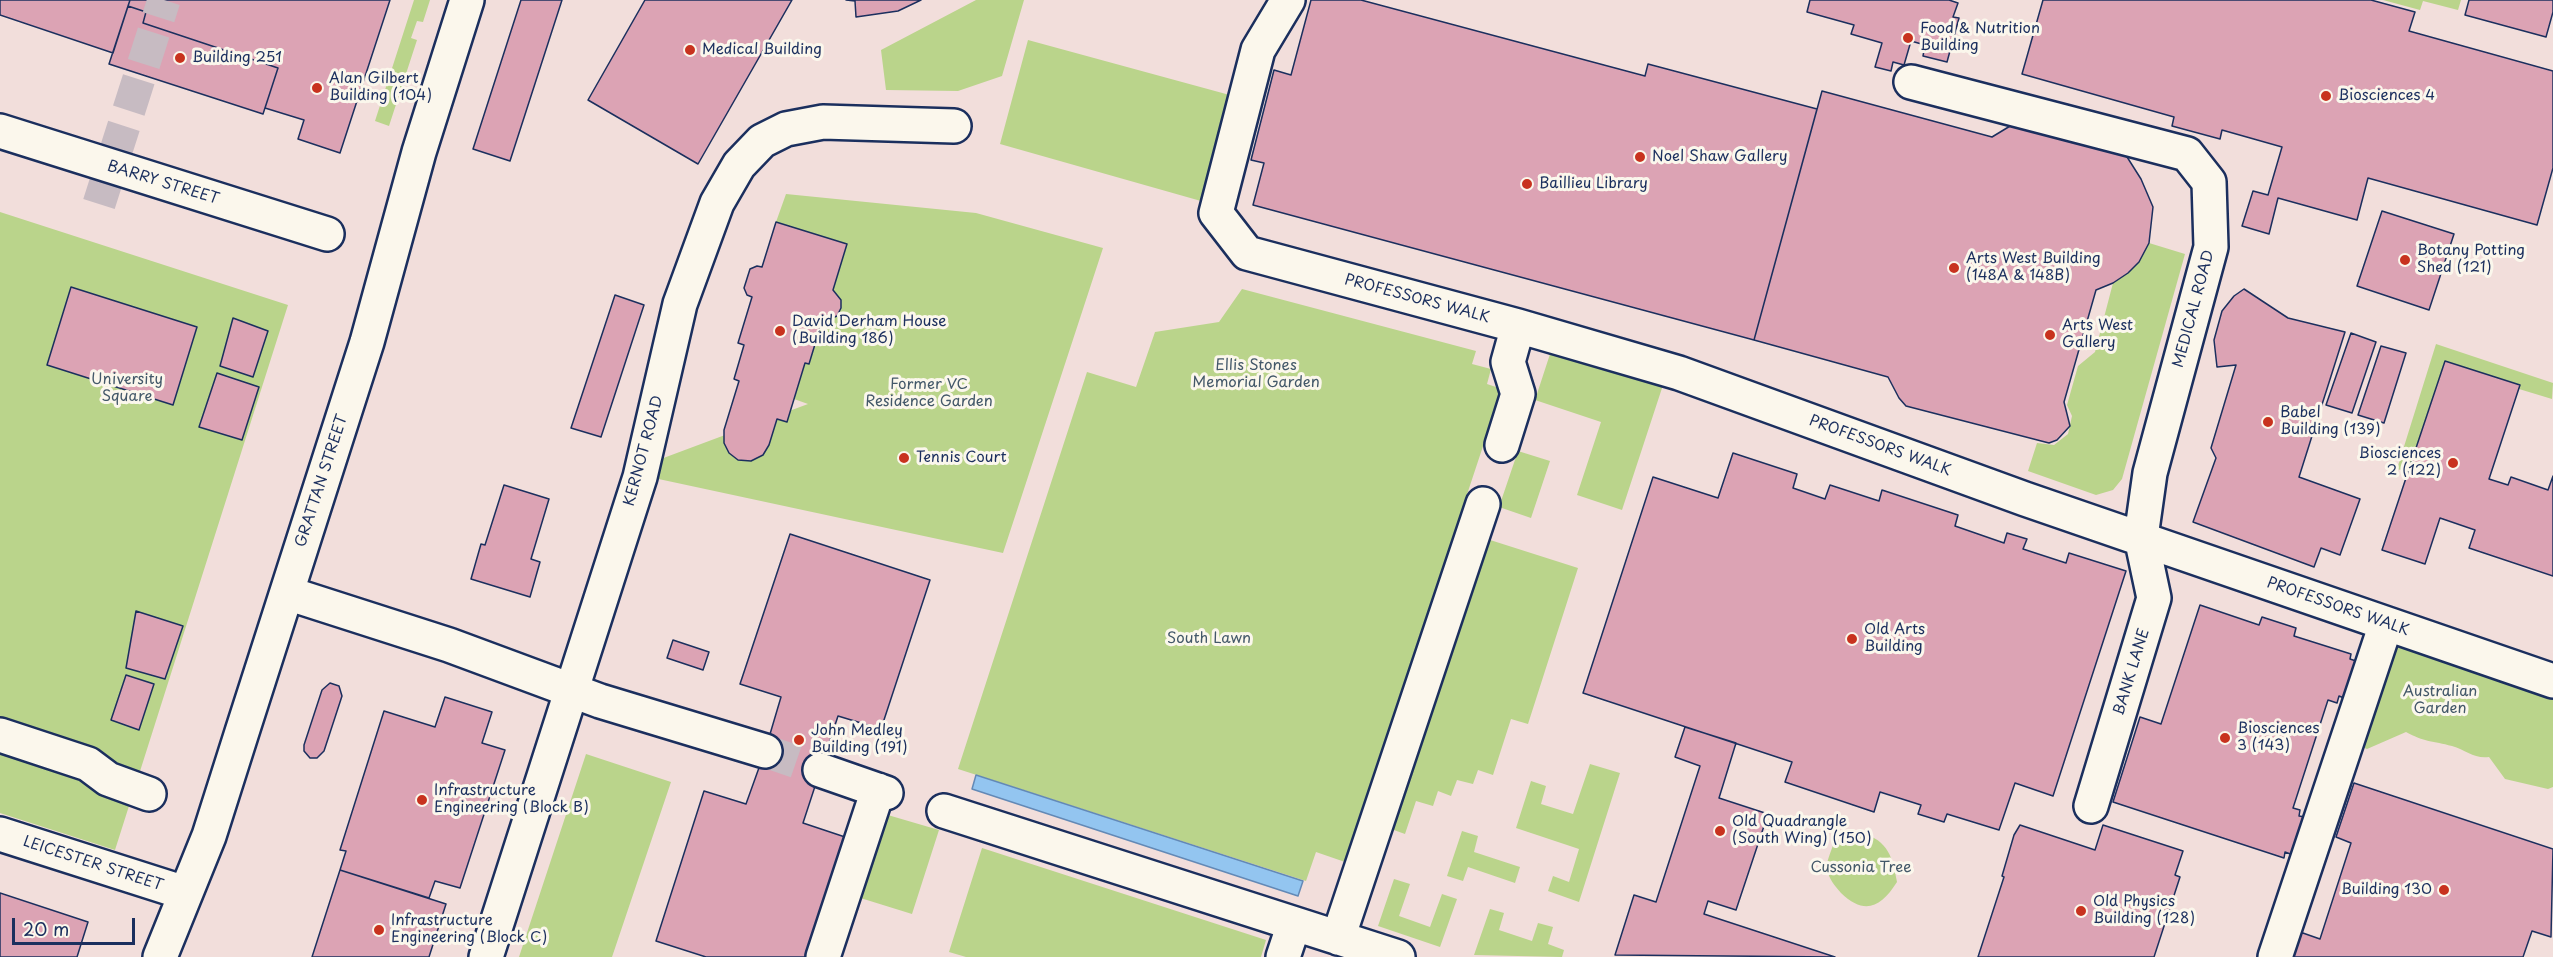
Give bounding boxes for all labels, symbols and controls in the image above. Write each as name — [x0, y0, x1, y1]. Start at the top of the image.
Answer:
place label: Food & Nutrition Building — [1920, 20, 2040, 55]
marker: Food & Nutrition Building — [1901, 31, 1915, 45]
place label: Medical Building — [702, 41, 822, 59]
marker: Medical Building — [683, 43, 697, 57]
place label: Building 251 — [192, 49, 282, 67]
marker: Building 251 — [173, 51, 187, 65]
place label: Alan Gilbert Building (104) — [329, 70, 432, 105]
marker: Alan Gilbert Building (104) — [310, 81, 324, 95]
place label: Biosciences 4 — [2338, 87, 2435, 105]
marker: Biosciences 4 — [2319, 89, 2333, 103]
place label: Noel Shaw Gallery — [1652, 148, 1788, 166]
marker: Noel Shaw Gallery — [1633, 150, 1647, 164]
street label: BARRY STREET — [105, 157, 221, 209]
place label: Baillieu Library — [1539, 175, 1648, 193]
marker: Baillieu Library — [1520, 177, 1534, 191]
place label: Botany Potting Shed (121) — [2417, 242, 2525, 277]
street label: MEDICAL ROAD — [2170, 248, 2218, 370]
place label: Arts West Building (148A & 148B) — [1966, 250, 2101, 285]
marker: Botany Potting Shed (121) — [2398, 253, 2412, 267]
marker: Arts West Building (148A & 148B) — [1947, 261, 1961, 275]
street label: PROFESSORS WALK — [1342, 271, 1492, 327]
place label: David Derham House (Building 186) — [792, 313, 947, 348]
place label: Arts West Gallery — [2062, 317, 2133, 352]
marker: David Derham House (Building 186) — [773, 324, 787, 338]
marker: Arts West Gallery — [2043, 328, 2057, 342]
park label: Ellis Stones Memorial Garden — [1192, 357, 1320, 392]
park label: University Square — [91, 371, 163, 406]
park label: Former VC Residence Garden — [865, 376, 993, 411]
street label: KERNOT ROAD — [621, 394, 667, 508]
place label: Babel Building (139) — [2280, 404, 2381, 439]
street label: GRATTAN STREET — [292, 412, 352, 550]
street label: PROFESSORS WALK — [1807, 412, 1953, 480]
marker: Babel Building (139) — [2261, 415, 2275, 429]
place label: Biosciences 2 (122) — [2359, 445, 2441, 480]
place label: Tennis Court — [916, 449, 1007, 467]
marker: Tennis Court — [897, 451, 911, 465]
marker: Biosciences 2 (122) — [2446, 456, 2460, 470]
street label: PROFESSORS WALK — [2264, 574, 2412, 640]
place label: Old Arts Building — [1864, 621, 1925, 656]
street label: BANK LANE — [2110, 626, 2154, 718]
park label: South Lawn — [1167, 630, 1251, 648]
marker: Old Arts Building — [1845, 632, 1859, 646]
park label: Australian Garden — [2403, 683, 2477, 718]
place label: Biosciences 3 (143) — [2237, 720, 2319, 755]
place label: John Medley Building (191) — [811, 722, 908, 757]
marker: Biosciences 3 (143) — [2218, 731, 2232, 745]
marker: John Medley Building (191) — [792, 733, 806, 747]
place label: Infrastructure Engineering (Block B) — [434, 782, 589, 817]
marker: Infrastructure Engineering (Block B) — [415, 793, 429, 807]
place label: Old Quadrangle (South Wing) (150) — [1732, 813, 1872, 848]
marker: Old Quadrangle (South Wing) (150) — [1713, 824, 1727, 838]
street label: LEICESTER STREET — [21, 833, 165, 895]
park label: Cussonia Tree — [1810, 859, 1912, 877]
place label: Building 130 — [2341, 881, 2432, 899]
marker: Building 130 — [2437, 883, 2451, 897]
place label: Old Physics Building (128) — [2093, 893, 2195, 928]
marker: Old Physics Building (128) — [2074, 904, 2088, 918]
scale bar — [15, 906, 138, 944]
place label: Infrastructure Engineering (Block C) — [391, 912, 547, 947]
text: 20 m — [23, 915, 69, 942]
marker: Infrastructure Engineering (Block C) — [372, 923, 386, 937]

